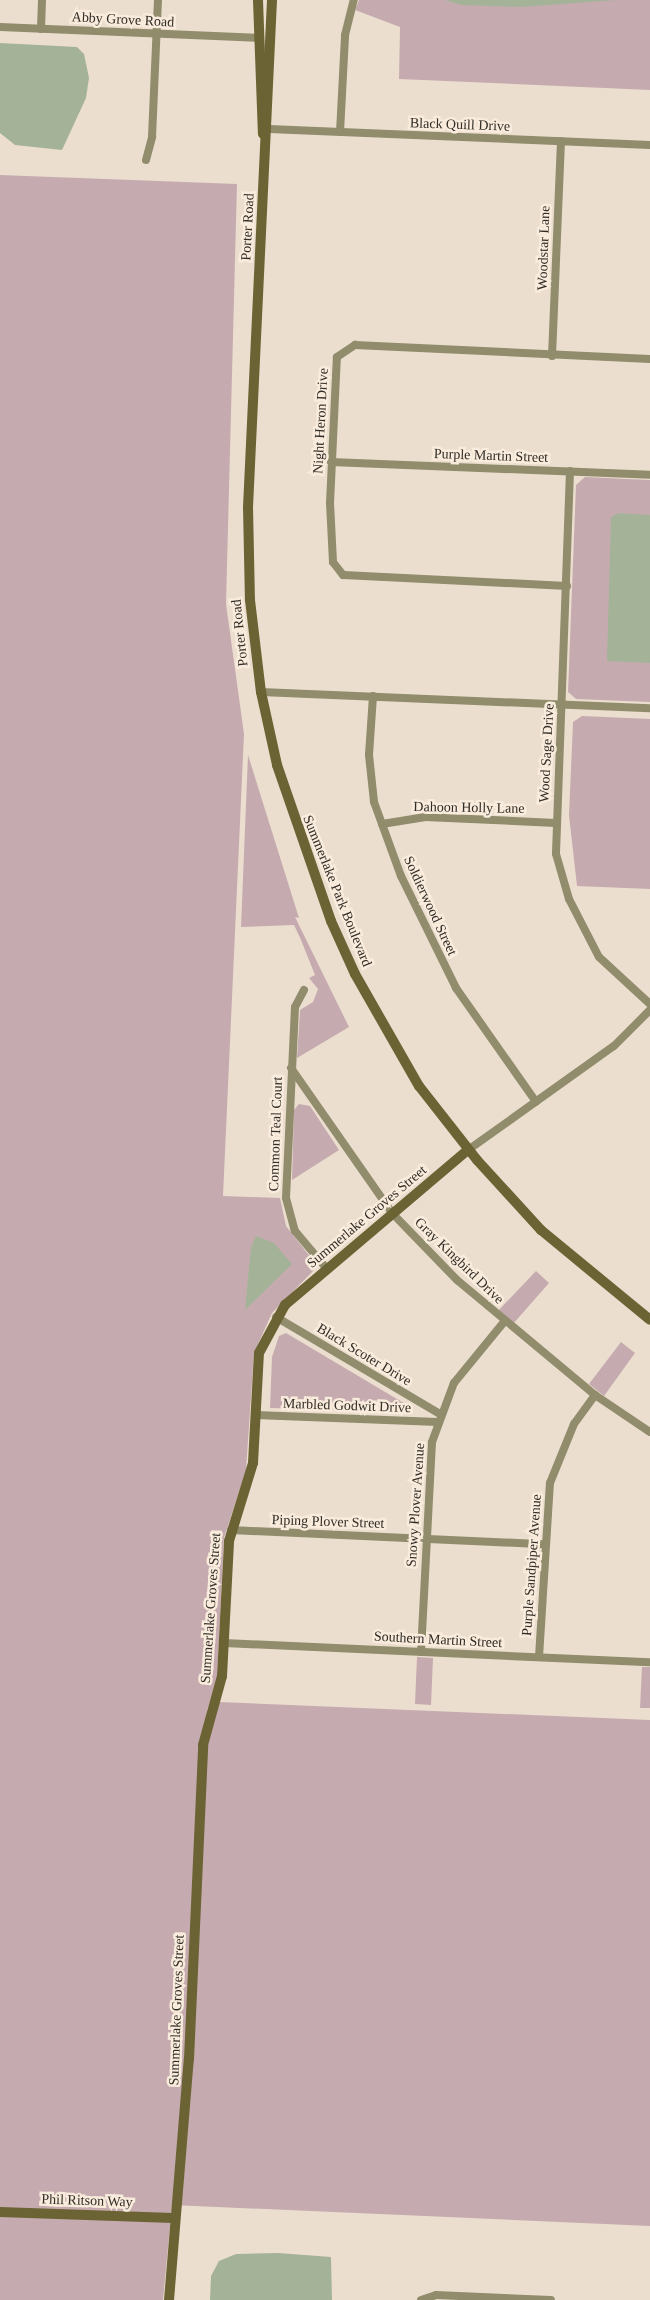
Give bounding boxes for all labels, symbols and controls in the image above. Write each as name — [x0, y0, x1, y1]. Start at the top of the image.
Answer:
street label: Abby Grove Road — [71, 9, 175, 31]
street label: Black Quill Drive — [410, 115, 510, 135]
street label: Porter Road — [238, 193, 258, 261]
street label: Woodstar Lane — [534, 205, 554, 291]
street label: Night Heron Drive — [310, 368, 332, 474]
street label: Purple Martin Street — [434, 446, 548, 466]
street label: Porter Road — [228, 599, 252, 667]
street label: Wood Sage Drive — [536, 703, 558, 803]
street label: Dahoon Holly Lane — [413, 799, 525, 817]
street label: Summerlake Park Boulevard — [299, 813, 375, 969]
street label: Soldierwood Street — [400, 854, 460, 958]
street label: Common Teal Court — [266, 1076, 286, 1192]
street label: Summerlake Groves Street — [304, 1162, 430, 1272]
street label: Gray Kingbird Drive — [411, 1214, 507, 1308]
street label: Black Scoter Drive — [314, 1320, 414, 1390]
street label: Marbled Godwit Drive — [283, 1395, 411, 1417]
street label: Snowy Plover Avenue — [403, 1442, 429, 1568]
street label: Purple Sandpiper Avenue — [519, 1493, 545, 1637]
street label: Piping Plover Street — [271, 1512, 385, 1532]
street label: Summerlake Groves Street — [197, 1532, 225, 1684]
street label: Southern Martin Street — [373, 1628, 503, 1652]
street label: Summerlake Groves Street — [166, 1934, 188, 2086]
street label: Phil Ritson Way — [41, 2191, 133, 2211]

